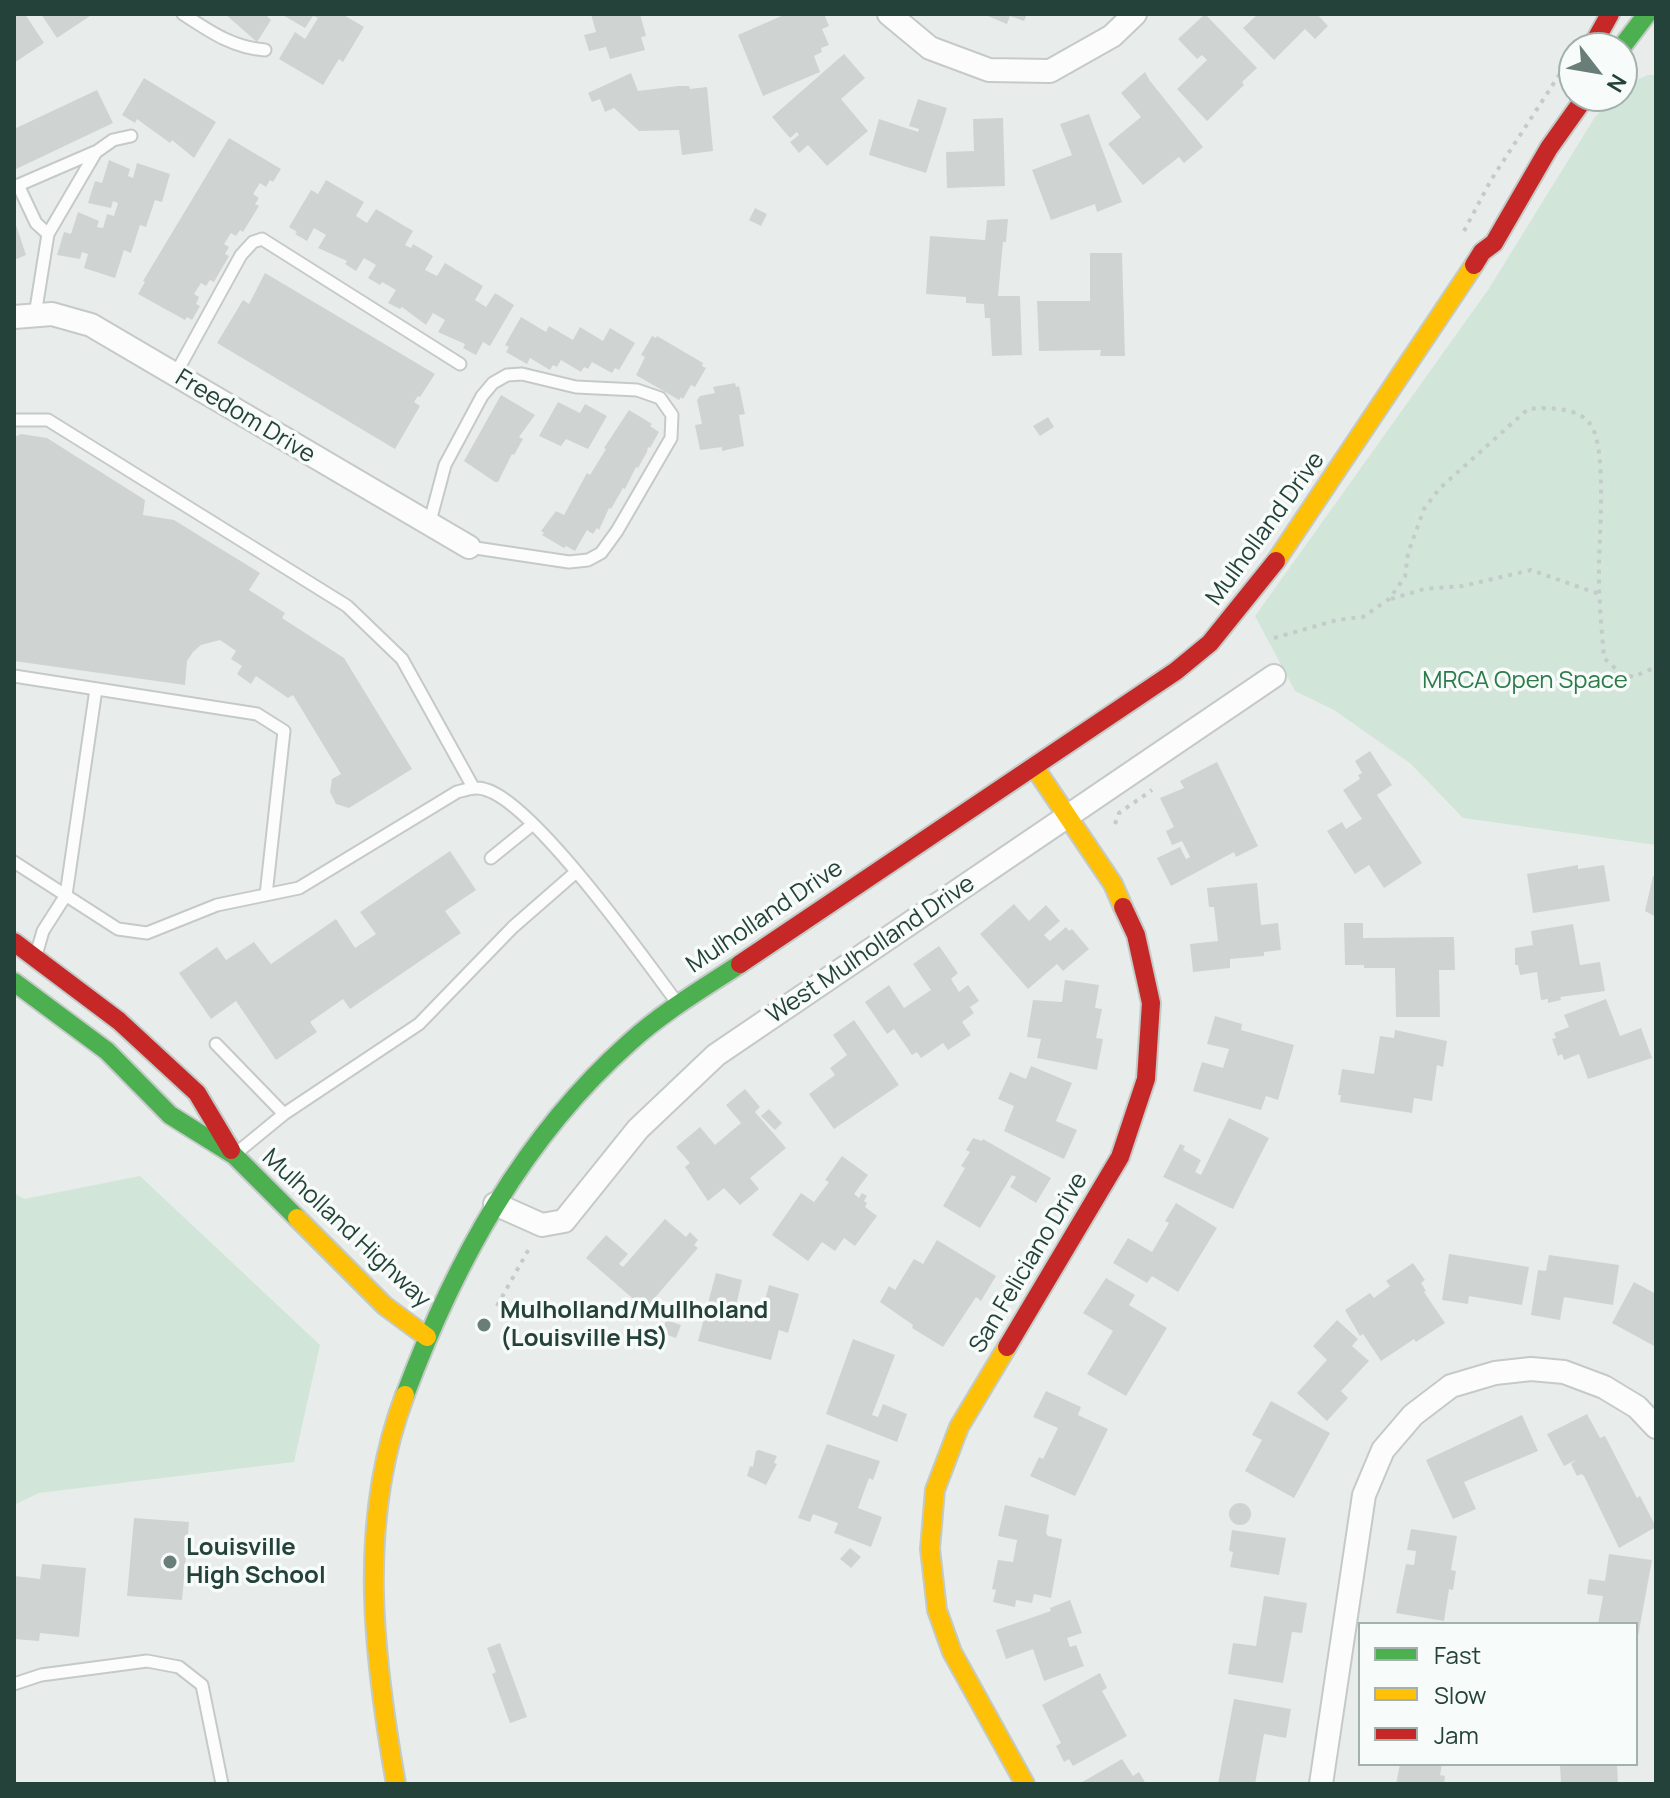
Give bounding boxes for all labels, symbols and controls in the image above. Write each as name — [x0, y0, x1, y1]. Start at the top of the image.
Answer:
north arrow — [1558, 32, 1638, 112]
text: N — [1600, 69, 1634, 98]
street label: Freedom Drive — [170, 364, 320, 470]
street label: Mulholland Drive — [1201, 447, 1331, 611]
park label: MRCA Open Space — [1422, 667, 1628, 695]
street label: Mulholland Drive — [681, 854, 849, 980]
street label: West Mulholland Drive — [762, 870, 980, 1030]
street label: Mulholland Highway — [256, 1144, 436, 1314]
street label: San Feliciano Drive — [964, 1168, 1094, 1358]
place label: Mulholland/Mullholand (Louisville HS) — [500, 1297, 768, 1353]
marker: Mulholland/Mullholand (Louisville HS) — [475, 1316, 493, 1334]
place label: Louisville High School — [186, 1534, 326, 1590]
marker: Louisville High School — [161, 1553, 179, 1571]
legend — [1358, 1622, 1638, 1766]
text: Fast — [1434, 1638, 1481, 1671]
text: Slow — [1434, 1678, 1487, 1711]
text: Jam — [1434, 1718, 1479, 1751]

